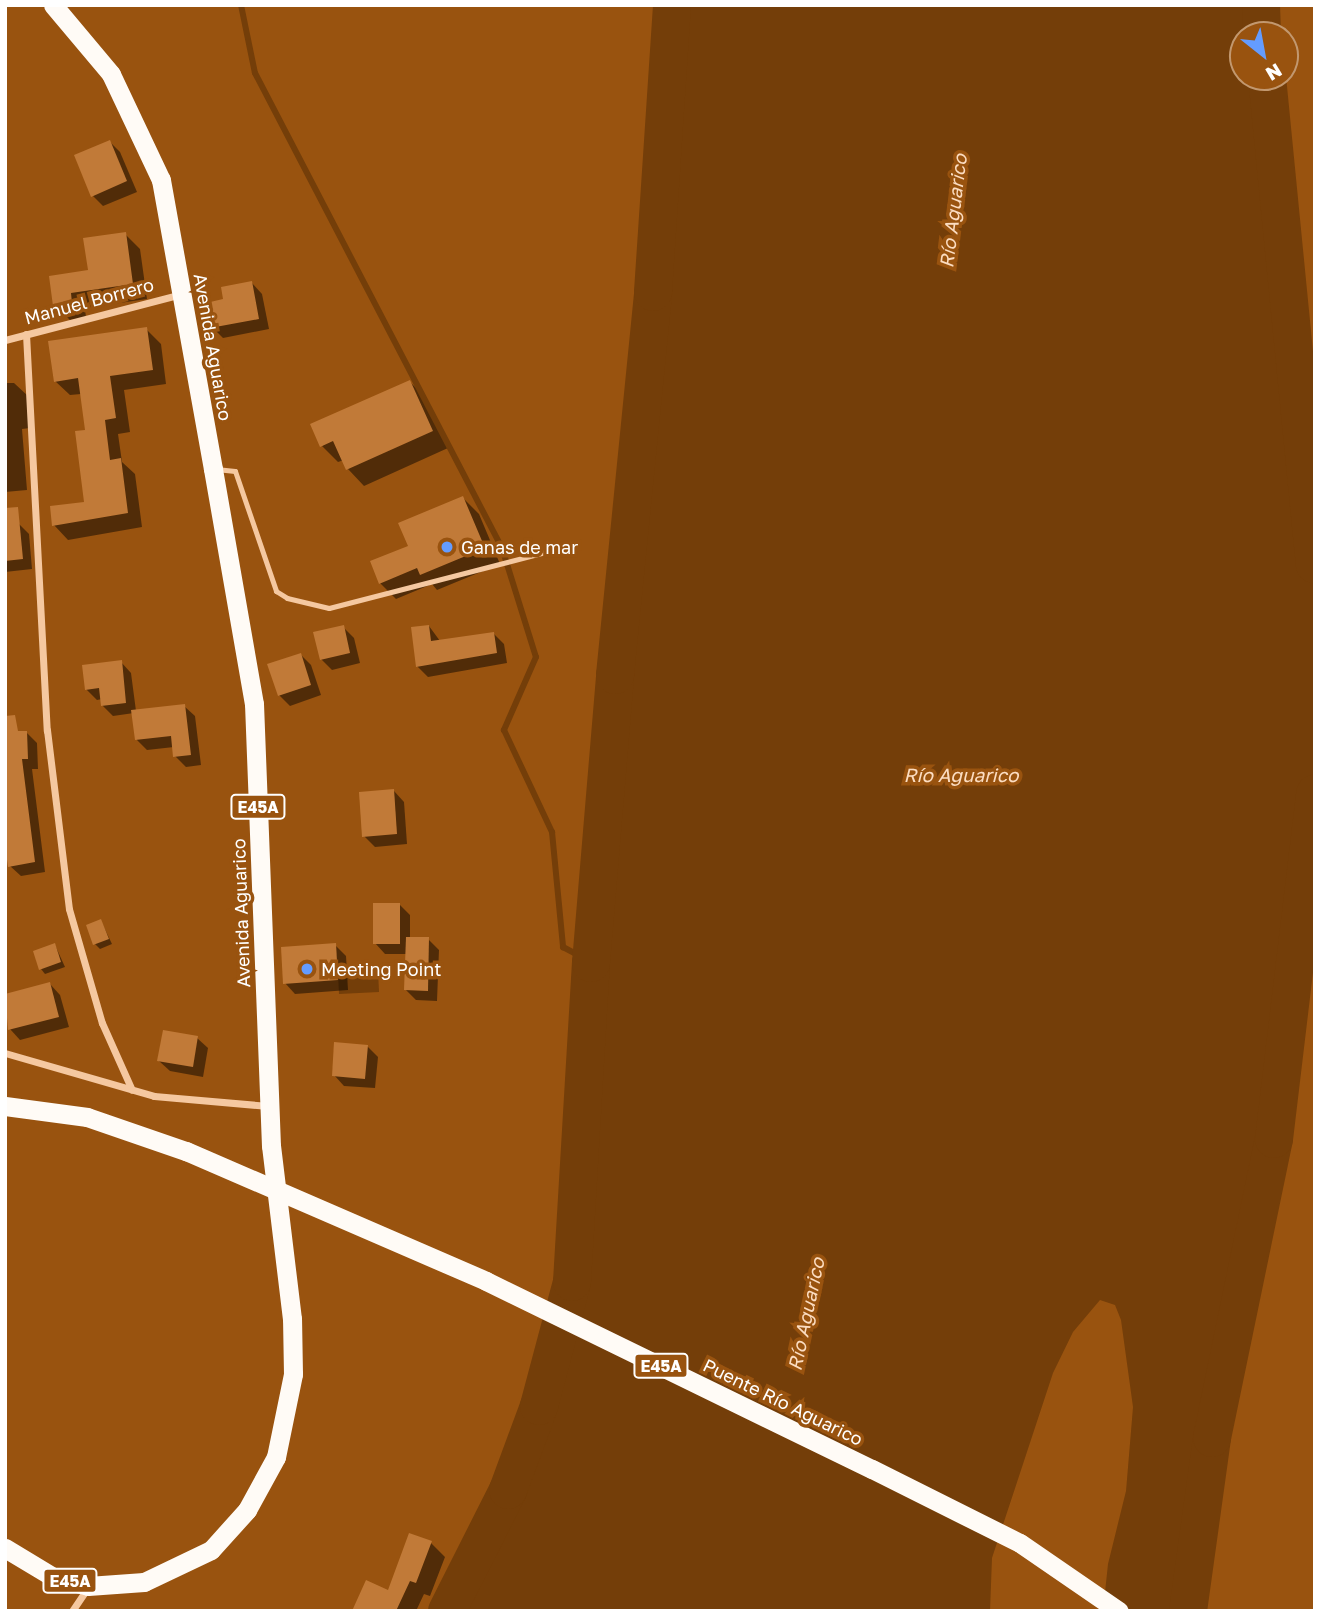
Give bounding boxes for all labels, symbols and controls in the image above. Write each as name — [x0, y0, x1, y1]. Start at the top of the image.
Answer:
north arrow — [1229, 21, 1299, 91]
text: N — [1262, 59, 1286, 86]
water label: Río Aguarico — [935, 153, 971, 269]
street label: Avenida Aguarico — [189, 272, 237, 422]
street label: Manuel Borrero — [22, 273, 156, 329]
place label: Ganas de mar — [461, 536, 578, 558]
marker: Ganas de mar — [439, 539, 455, 555]
water label: Río Aguarico — [904, 764, 1018, 786]
road number: E45A — [230, 794, 286, 820]
street label: Avenida Aguarico — [228, 838, 254, 988]
place label: Meeting Point — [321, 958, 441, 980]
marker: Meeting Point — [299, 961, 315, 977]
water label: Río Aguarico — [783, 1255, 829, 1373]
road number: E45A — [633, 1354, 689, 1378]
street label: Puente Río Aguarico — [700, 1354, 866, 1450]
road number: E45A — [42, 1568, 98, 1594]

